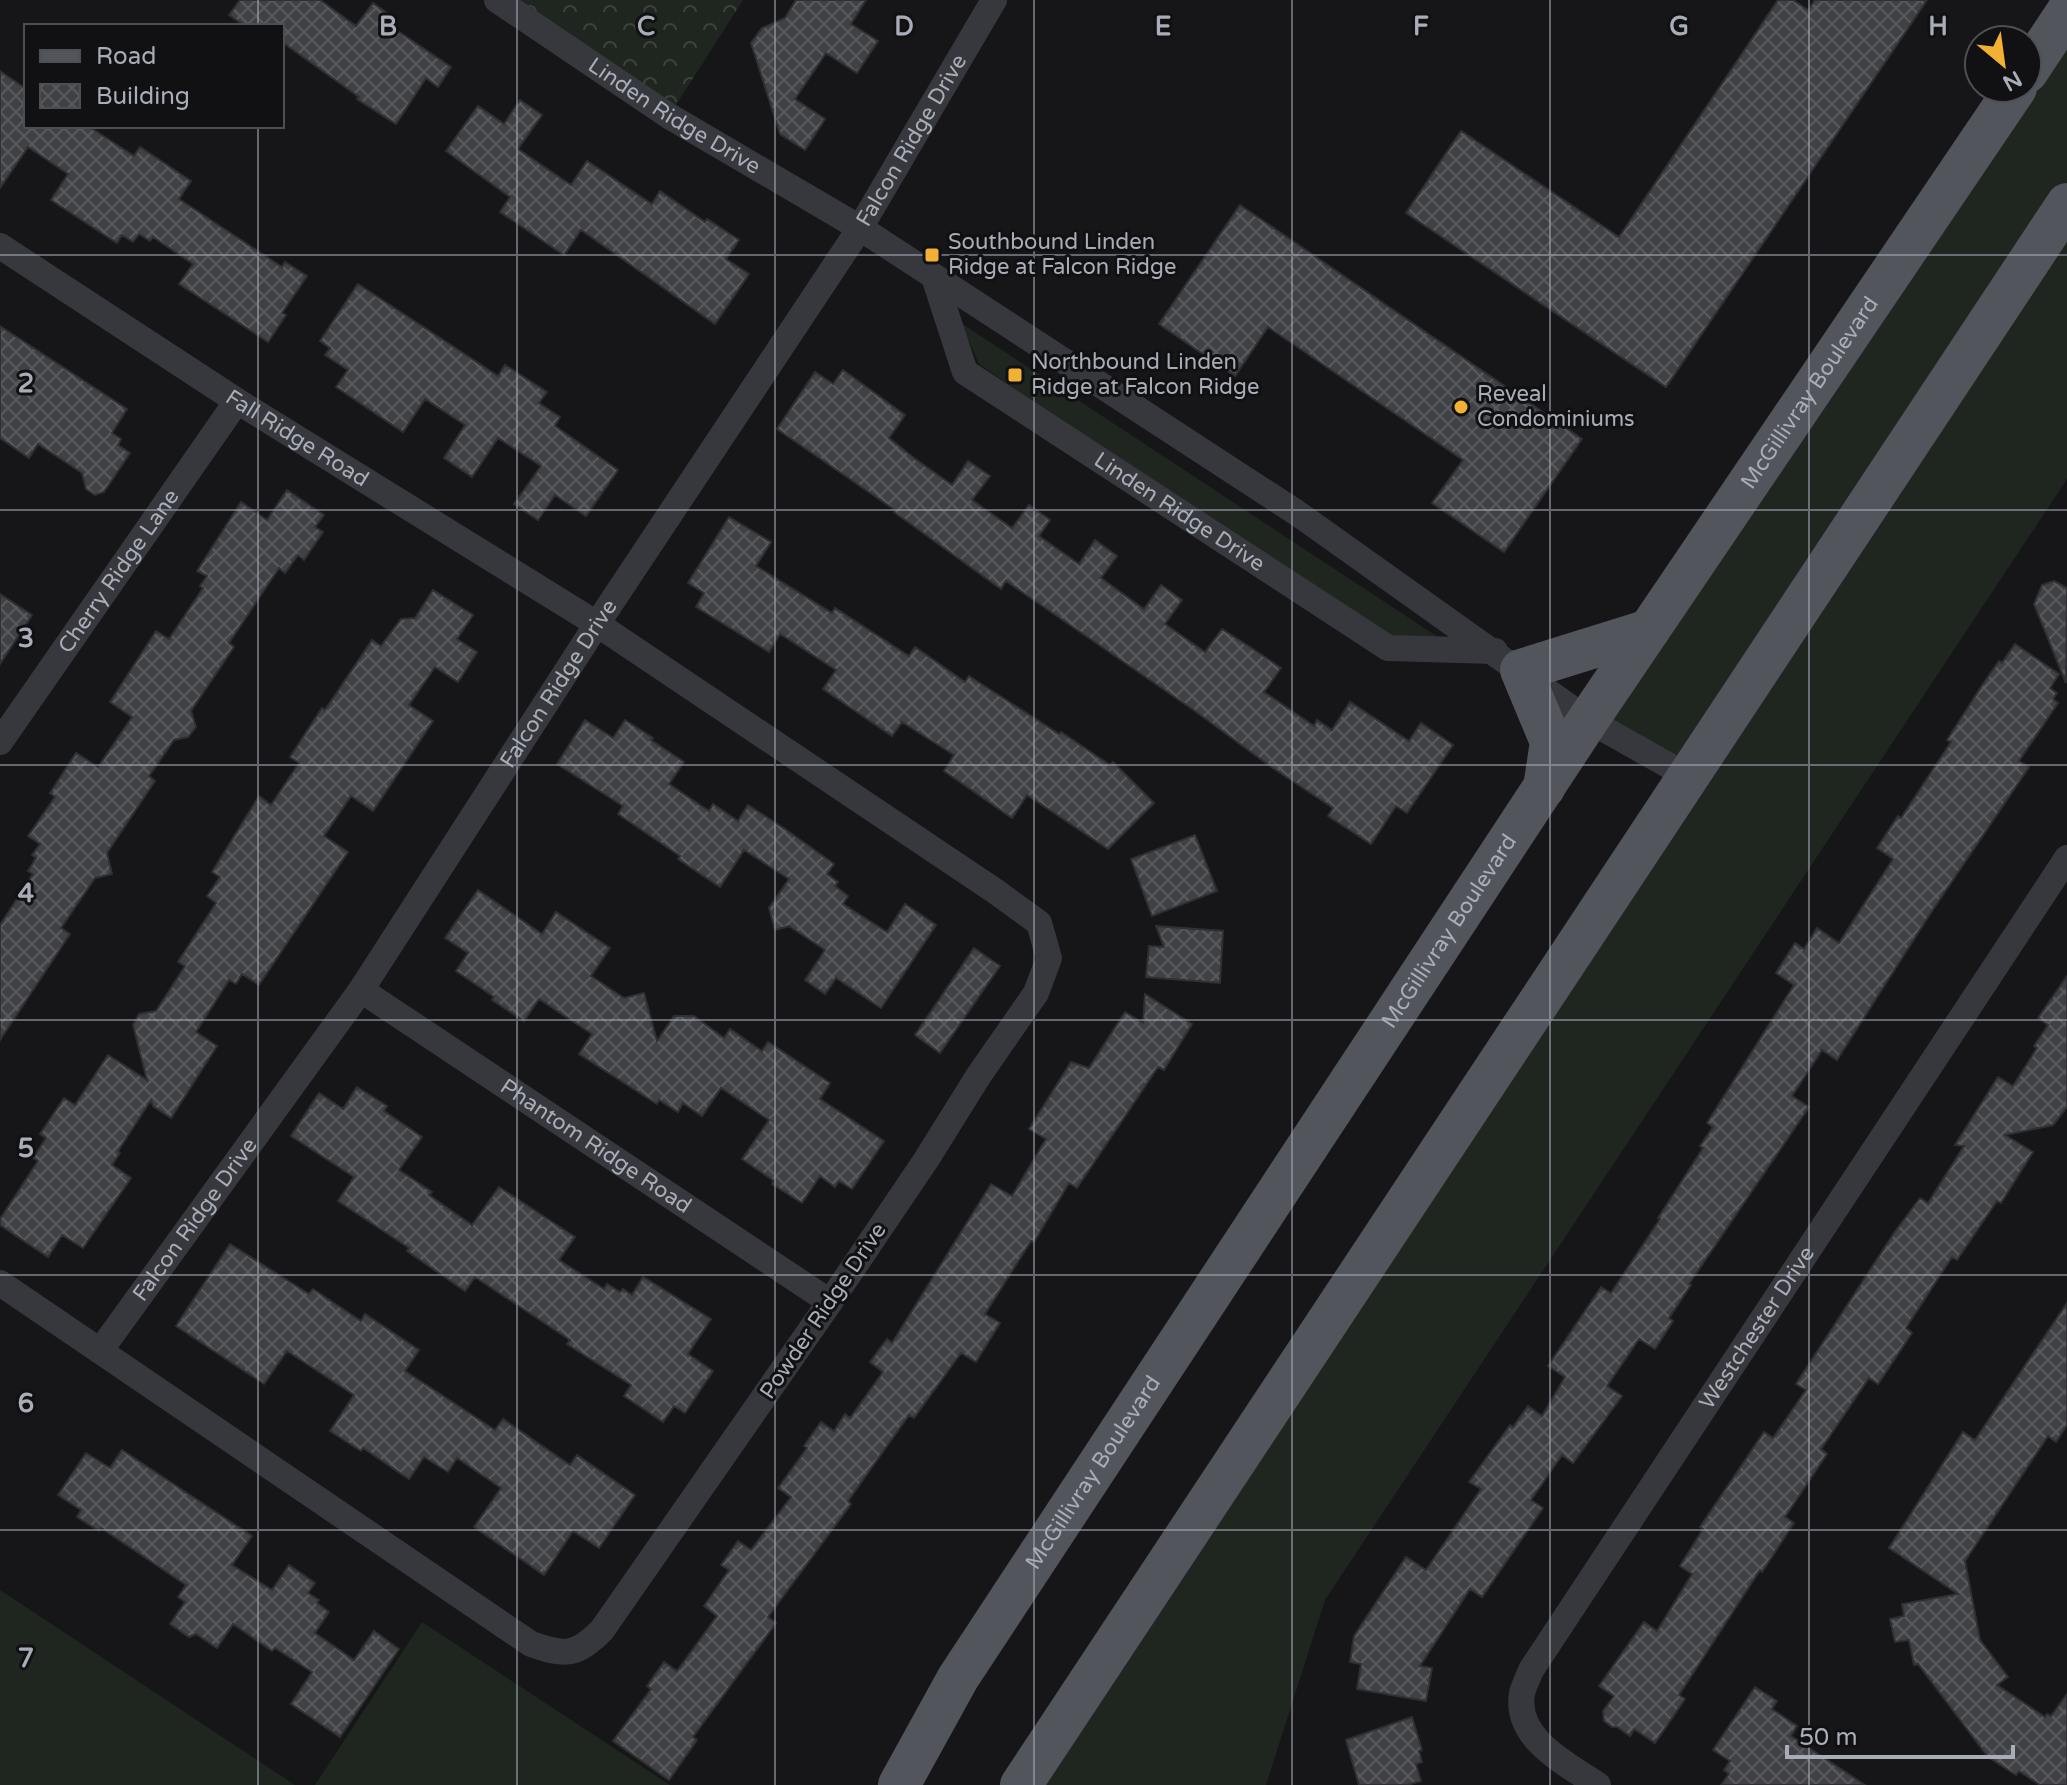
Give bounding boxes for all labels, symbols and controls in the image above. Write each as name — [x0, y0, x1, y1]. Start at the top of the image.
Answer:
text: B — [379, 11, 397, 42]
text: C — [637, 11, 655, 42]
text: D — [894, 11, 914, 42]
text: E — [1155, 11, 1171, 42]
text: F — [1413, 11, 1429, 42]
text: G — [1669, 11, 1689, 42]
text: H — [1928, 11, 1948, 42]
legend — [24, 24, 284, 128]
north arrow — [1963, 24, 2043, 104]
text: Road — [96, 42, 156, 71]
street label: Falcon Ridge Drive — [851, 50, 972, 231]
street label: Linden Ridge Drive — [583, 52, 765, 180]
text: N — [1998, 65, 2026, 96]
text: Building — [96, 82, 190, 111]
place label: Southbound Linden Ridge at Falcon Ridge — [948, 229, 1176, 280]
marker: Southbound Linden Ridge at Falcon Ridge — [923, 246, 941, 264]
street label: McGillivray Boulevard — [1735, 292, 1884, 494]
place label: Northbound Linden Ridge at Falcon Ridge — [1031, 349, 1259, 400]
marker: Northbound Linden Ridge at Falcon Ridge — [1006, 366, 1024, 384]
text: 2 — [18, 368, 34, 399]
place label: Reveal Condominiums — [1477, 381, 1635, 432]
street label: Fall Ridge Road — [221, 384, 373, 492]
marker: Reveal Condominiums — [1452, 398, 1470, 416]
street label: Linden Ridge Drive — [1089, 447, 1270, 577]
street label: Cherry Ridge Lane — [53, 484, 185, 658]
street label: Falcon Ridge Drive — [495, 595, 623, 773]
text: 3 — [18, 623, 34, 654]
street label: McGillivray Boulevard — [1376, 829, 1522, 1033]
text: 4 — [18, 878, 34, 909]
street label: Phantom Ridge Road — [495, 1073, 696, 1219]
text: 5 — [18, 1133, 34, 1164]
street label: Falcon Ridge Drive — [127, 1133, 263, 1306]
street label: Powder Ridge Drive — [754, 1218, 892, 1404]
street label: Westchester Drive — [1694, 1241, 1820, 1414]
street label: McGillivray Boulevard — [1020, 1371, 1166, 1574]
text: 6 — [18, 1388, 34, 1419]
text: 7 — [18, 1643, 34, 1674]
scale bar — [1787, 1709, 2013, 1759]
text: 50 m — [1799, 1723, 1857, 1752]

